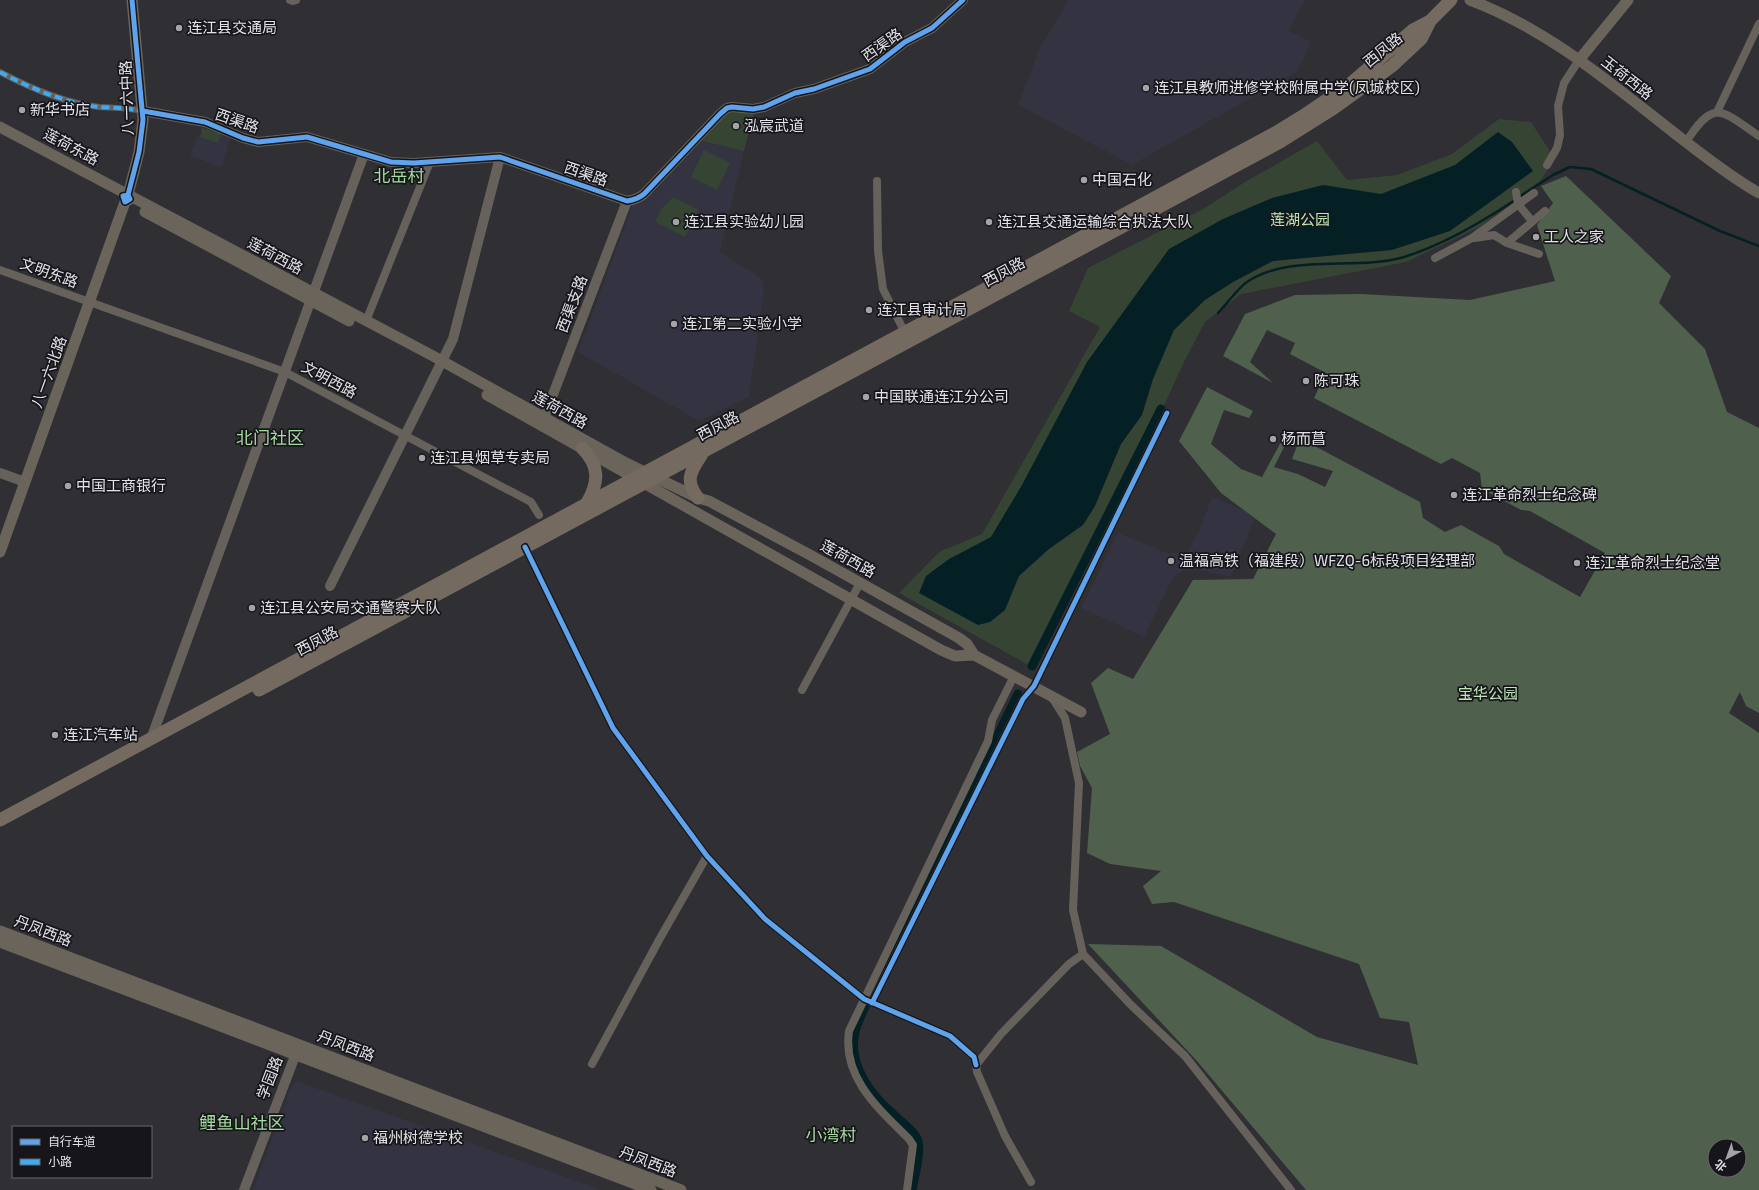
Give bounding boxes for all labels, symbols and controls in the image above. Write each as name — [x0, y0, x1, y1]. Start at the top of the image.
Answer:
place label: 连江县交通局 — [187, 18, 277, 36]
marker: 连江县交通局 — [174, 23, 184, 33]
street label: 西渠路 — [858, 24, 905, 64]
street label: 西凤路 — [1359, 28, 1406, 70]
street label: 玉荷西路 — [1598, 52, 1657, 103]
street label: 八一六中路 — [116, 60, 136, 136]
place label: 连江县教师进修学校附属中学(凤城校区) — [1154, 78, 1420, 96]
marker: 连江县教师进修学校附属中学(凤城校区) — [1141, 83, 1151, 93]
place label: 新华书店 — [30, 100, 90, 118]
street label: 西渠路 — [213, 104, 262, 136]
marker: 新华书店 — [17, 105, 27, 115]
place label: 泓宸武道 — [744, 116, 804, 134]
marker: 泓宸武道 — [731, 121, 741, 131]
street label: 莲荷东路 — [41, 124, 102, 168]
street label: 西渠路 — [562, 157, 611, 189]
district label: 北岳村 — [374, 165, 425, 185]
place label: 中国石化 — [1092, 170, 1152, 188]
marker: 中国石化 — [1079, 175, 1089, 185]
park label: 莲湖公园 — [1270, 210, 1330, 228]
place label: 连江县实验幼儿园 — [684, 212, 804, 230]
place label: 连江县交通运输综合执法大队 — [997, 212, 1192, 230]
marker: 连江县实验幼儿园 — [671, 217, 681, 227]
marker: 连江县交通运输综合执法大队 — [984, 217, 994, 227]
place label: 工人之家 — [1544, 227, 1604, 245]
marker: 工人之家 — [1531, 232, 1541, 242]
street label: 莲荷西路 — [245, 233, 306, 277]
street label: 文明东路 — [18, 253, 81, 291]
street label: 西凤路 — [979, 253, 1028, 290]
street label: 西渠支路 — [552, 272, 590, 335]
place label: 连江县审计局 — [877, 300, 967, 318]
marker: 连江县审计局 — [864, 305, 874, 315]
place label: 连江第二实验小学 — [682, 314, 802, 332]
marker: 连江第二实验小学 — [669, 319, 679, 329]
street label: 八一六北路 — [27, 333, 69, 410]
street label: 文明西路 — [299, 357, 360, 401]
place label: 陈可珠 — [1314, 371, 1360, 389]
marker: 陈可珠 — [1301, 376, 1311, 386]
street label: 莲荷西路 — [530, 387, 591, 432]
place label: 中国联通连江分公司 — [874, 387, 1009, 405]
marker: 中国联通连江分公司 — [861, 392, 871, 402]
street label: 西凤路 — [693, 407, 742, 444]
district label: 北门社区 — [236, 427, 304, 447]
place label: 杨而菖 — [1281, 429, 1326, 447]
marker: 杨而菖 — [1268, 434, 1278, 444]
place label: 连江县烟草专卖局 — [430, 448, 550, 466]
marker: 连江县烟草专卖局 — [417, 453, 427, 463]
place label: 中国工商银行 — [76, 476, 166, 494]
marker: 中国工商银行 — [63, 481, 73, 491]
place label: 连江革命烈士纪念碑 — [1462, 485, 1597, 503]
marker: 连江革命烈士纪念碑 — [1449, 490, 1459, 500]
street label: 莲荷西路 — [818, 536, 879, 581]
place label: 温福高铁（福建段）WFZQ-6标段项目经理部 — [1179, 551, 1475, 570]
place label: 连江革命烈士纪念堂 — [1585, 553, 1720, 571]
marker: 温福高铁（福建段）WFZQ-6标段项目经理部 — [1166, 556, 1176, 566]
marker: 连江革命烈士纪念堂 — [1572, 558, 1582, 568]
place label: 连江县公安局交通警察大队 — [260, 598, 440, 616]
marker: 连江县公安局交通警察大队 — [247, 603, 257, 613]
street label: 西凤路 — [292, 622, 341, 659]
park label: 宝华公园 — [1458, 684, 1518, 702]
place label: 连江汽车站 — [63, 725, 138, 743]
marker: 连江汽车站 — [50, 730, 60, 740]
street label: 丹凤西路 — [12, 911, 75, 949]
street label: 丹凤西路 — [315, 1026, 378, 1064]
street label: 学园路 — [253, 1053, 286, 1102]
district label: 鲤鱼山社区 — [200, 1112, 285, 1132]
district label: 小湾村 — [806, 1124, 857, 1144]
legend — [12, 1126, 152, 1178]
place label: 福州树德学校 — [373, 1128, 463, 1146]
marker: 福州树德学校 — [360, 1133, 370, 1143]
text: 自行车道 — [48, 1134, 96, 1148]
north arrow — [1707, 1138, 1747, 1178]
street label: 丹凤西路 — [617, 1142, 680, 1180]
text: 小路 — [48, 1154, 72, 1168]
text: 北 — [1712, 1157, 1729, 1174]

